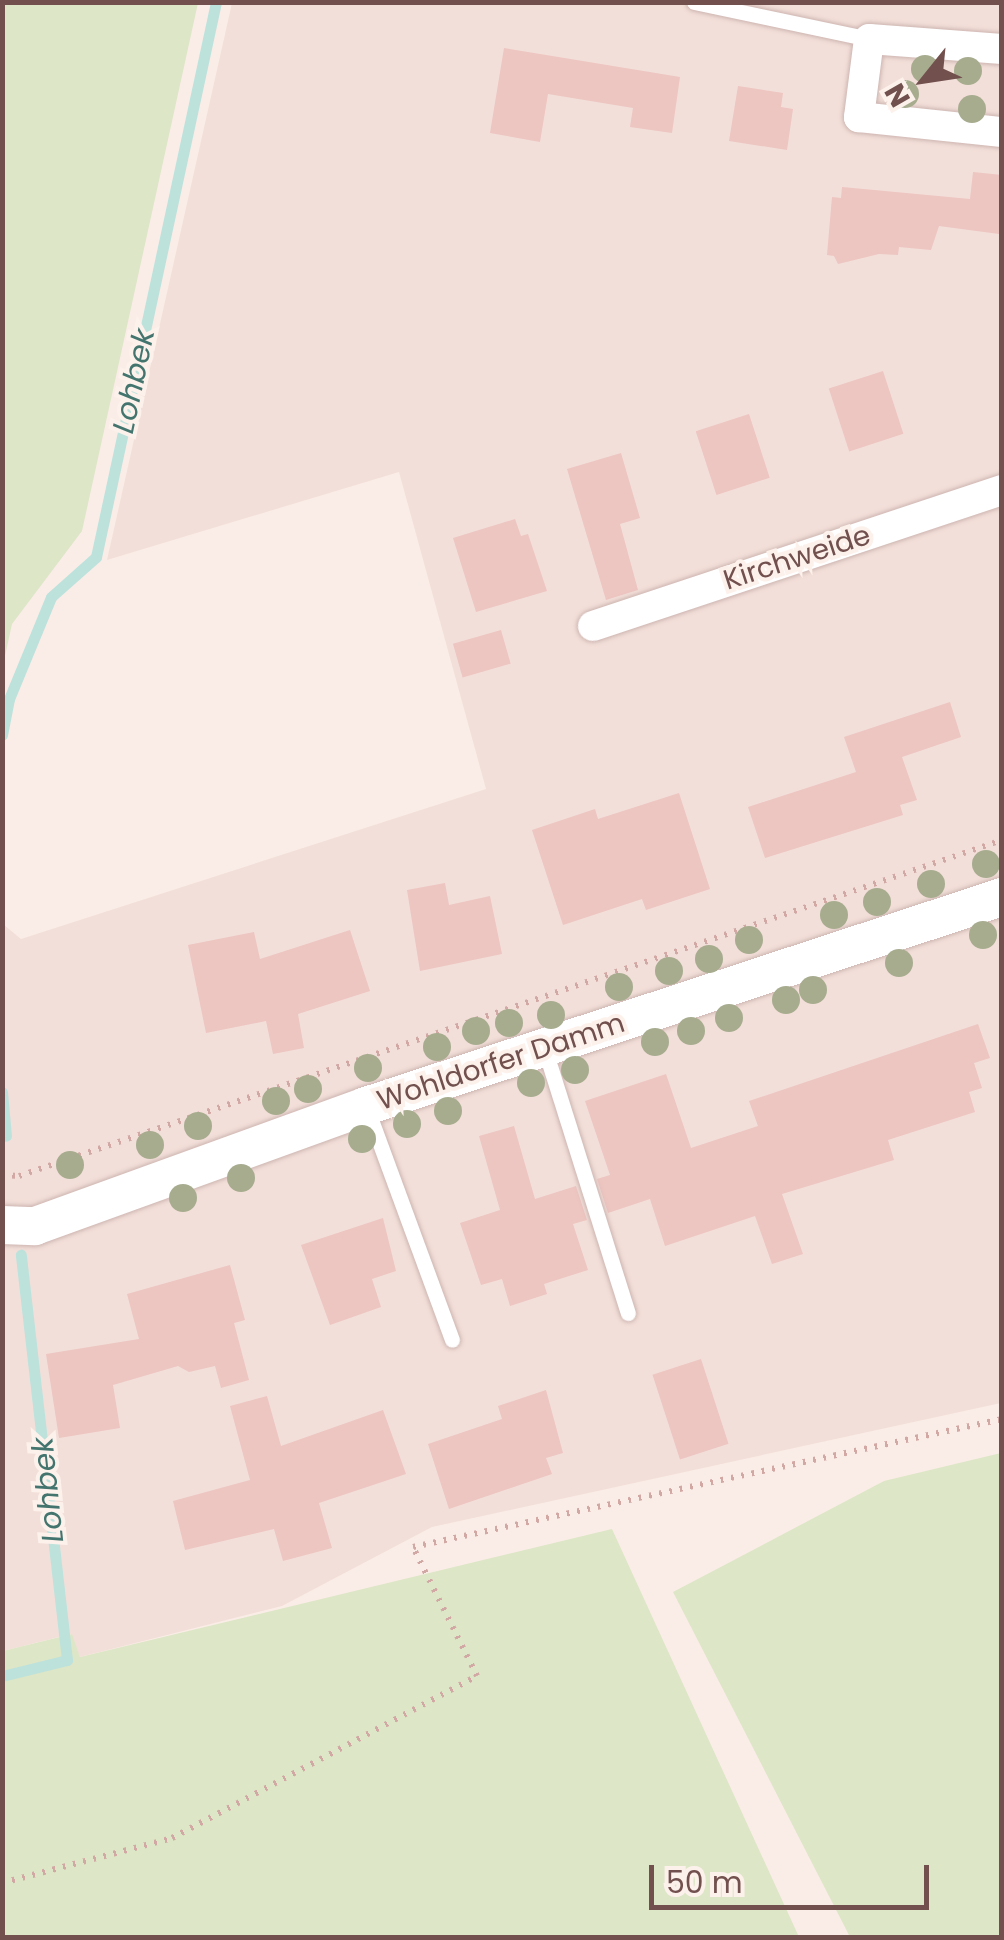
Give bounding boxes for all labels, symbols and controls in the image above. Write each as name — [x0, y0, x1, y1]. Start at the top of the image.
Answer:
north arrow — [874, 30, 974, 130]
text: N — [875, 76, 920, 114]
water label: Lohbek — [105, 326, 163, 436]
street label: Kirchweide — [719, 518, 875, 598]
street label: Wohldorfer Damm — [373, 1006, 629, 1118]
water label: Lohbek — [25, 1436, 71, 1544]
scale bar — [654, 1845, 934, 1907]
text: 50 m — [666, 1861, 743, 1904]

